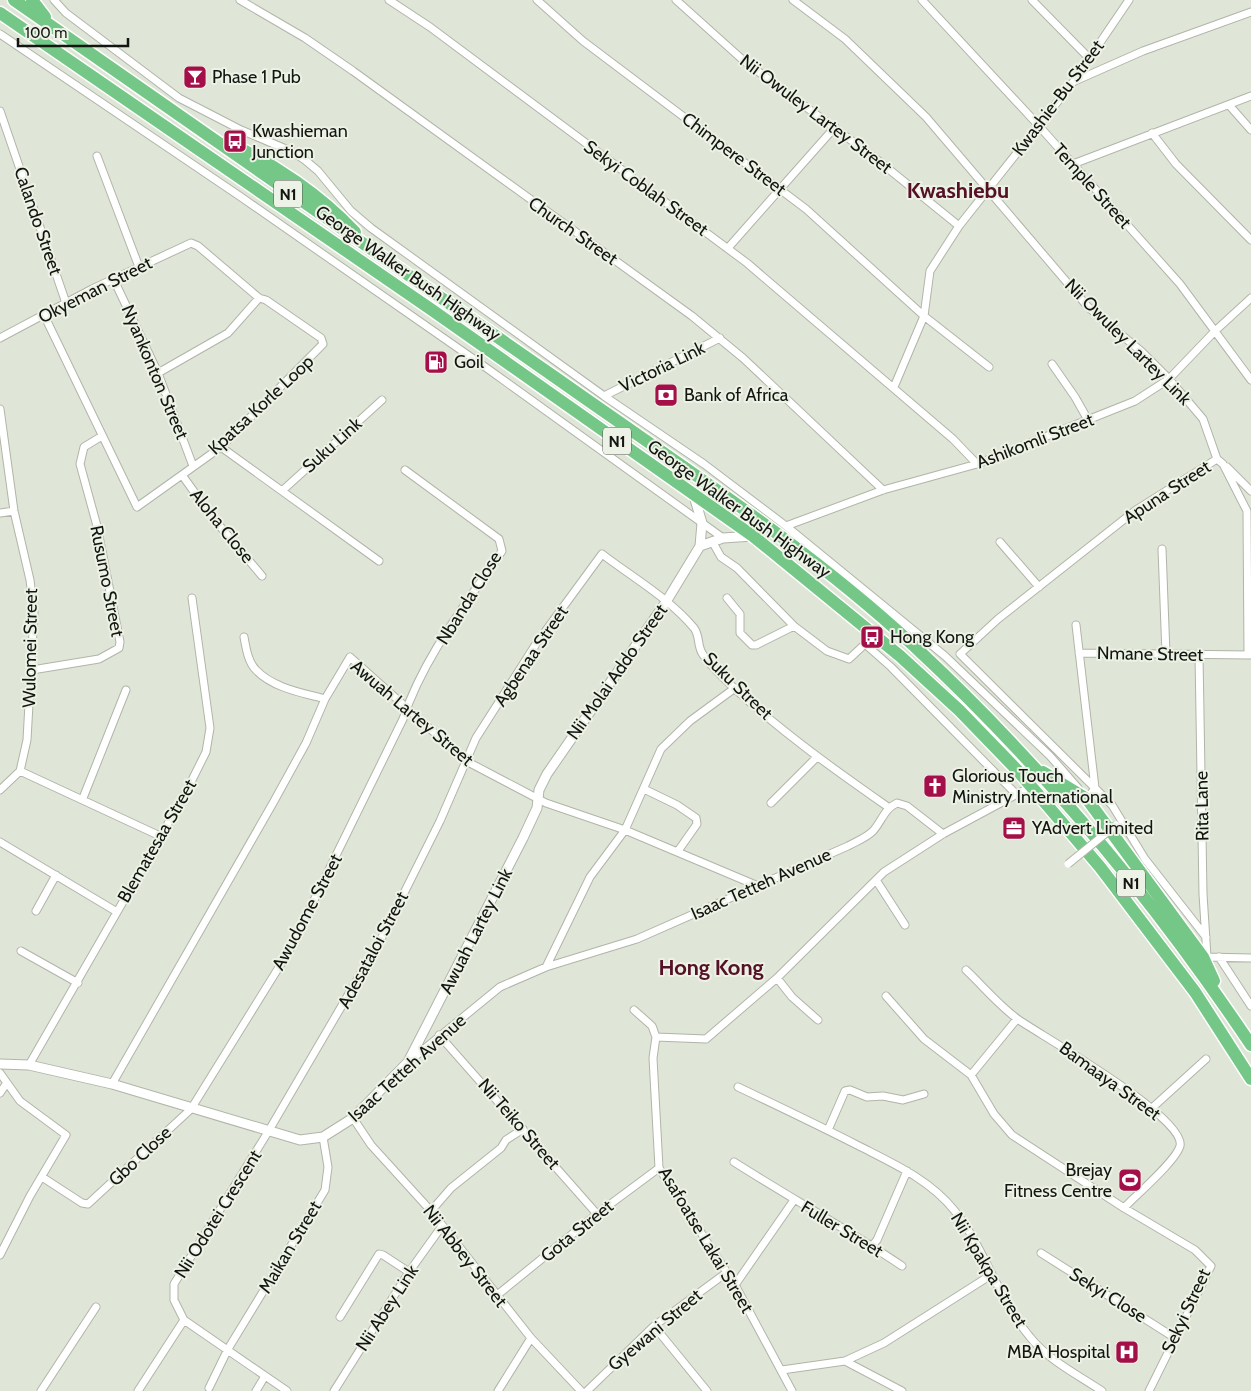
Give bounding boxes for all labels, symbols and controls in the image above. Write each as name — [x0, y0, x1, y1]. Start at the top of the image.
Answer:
scale bar — [18, 15, 128, 47]
text: 100 m — [25, 24, 67, 42]
street label: Kwashie-Bu Street — [1007, 36, 1109, 160]
street label: Nii Owuley Lartey Street — [736, 50, 896, 178]
bar icon: Phase 1 Pub — [182, 64, 208, 90]
place label: Phase 1 Pub — [212, 66, 301, 88]
street label: Chimpere Street — [678, 108, 790, 200]
place label: Kwashieman Junction — [251, 120, 348, 163]
bus stop icon: Kwashieman Junction — [222, 128, 248, 154]
street label: Sekyi Coblah Street — [579, 135, 713, 241]
street label: Temple Street — [1048, 139, 1136, 233]
street label: Calando Street — [9, 164, 67, 278]
district label: Kwashiebu — [907, 177, 1009, 204]
road number: N1 — [274, 180, 302, 208]
street label: Church Street — [524, 192, 622, 270]
street label: George Walker Bush Highway — [311, 200, 505, 346]
street label: Okyeman Street — [34, 252, 156, 328]
street label: Nii Owuley Lartey Link — [1060, 274, 1196, 410]
street label: Nyankonton Street — [117, 301, 193, 443]
street label: Victoria Link — [615, 336, 709, 397]
fuel station icon: Goil — [423, 349, 449, 375]
street label: Kpatsa Korle Loop — [204, 351, 318, 459]
place label: Goil — [454, 351, 485, 373]
bank icon: Bank of Africa — [653, 382, 679, 408]
place label: Bank of Africa — [684, 384, 789, 406]
street label: Ashikomli Street — [973, 409, 1097, 473]
street label: Suku Link — [298, 412, 367, 477]
road number: N1 — [603, 428, 631, 454]
street label: George Walker Bush Highway — [643, 435, 835, 583]
street label: Apuna Street — [1119, 456, 1215, 528]
street label: Aloha Close — [185, 484, 259, 568]
street label: Rusumo Street — [85, 523, 129, 639]
street label: Nbanda Close — [432, 547, 506, 649]
street label: Wulomei Street — [18, 588, 42, 708]
street label: Nii Molai Addo Street — [562, 600, 672, 744]
street label: Agbenaa Street — [489, 601, 573, 711]
bus stop icon: Hong Kong — [859, 624, 885, 650]
place label: Hong Kong — [890, 626, 975, 648]
street label: Nmane Street — [1097, 642, 1203, 666]
street label: Suku Street — [699, 648, 777, 724]
street label: Awuah Lartey Street — [346, 655, 478, 771]
place label: Glorious Touch Ministry International — [952, 765, 1114, 808]
street label: Rita Lane — [1190, 771, 1214, 841]
church icon: Glorious Touch Ministry International — [922, 773, 948, 799]
street label: Blematesaa Street — [113, 776, 201, 906]
office icon: YAdvert Limited — [1001, 815, 1027, 841]
place label: YAdvert Limited — [1031, 817, 1153, 839]
street label: Isaac Tetteh Avenue — [688, 843, 834, 925]
street label: Awudome Street — [267, 850, 347, 974]
street label: Awuah Lartey Link — [435, 864, 518, 998]
road number: N1 — [1117, 870, 1145, 896]
street label: Adesataloi Street — [333, 888, 413, 1012]
district label: Hong Kong — [658, 954, 764, 981]
street label: Isaac Tetteh Avenue — [344, 1009, 470, 1127]
street label: Bamaaya Street — [1055, 1037, 1165, 1125]
street label: Nii Teiko Street — [474, 1074, 564, 1174]
street label: Gbo Close — [104, 1121, 176, 1191]
street label: Nii Odotei Crescent — [170, 1146, 266, 1282]
place label: Brejay Fitness Centre — [1004, 1159, 1112, 1202]
street label: Asafoatse Lakai Street — [654, 1163, 758, 1317]
sports icon: Brejay Fitness Centre — [1117, 1167, 1143, 1193]
street label: Gota Street — [536, 1195, 618, 1267]
street label: Fuller Street — [797, 1196, 887, 1262]
street label: Maikan Street — [254, 1197, 326, 1297]
street label: Nii Abbey Street — [418, 1200, 512, 1312]
street label: Nii Kpakpa Street — [946, 1209, 1032, 1331]
street label: Nii Abey Link — [351, 1260, 424, 1355]
street label: Sekyi Close — [1065, 1263, 1151, 1327]
street label: Sekyi Street — [1157, 1265, 1215, 1357]
street label: Gyewani Street — [604, 1284, 706, 1376]
hospital icon: MBA Hospital — [1114, 1339, 1140, 1365]
place label: MBA Hospital — [1007, 1341, 1111, 1363]

